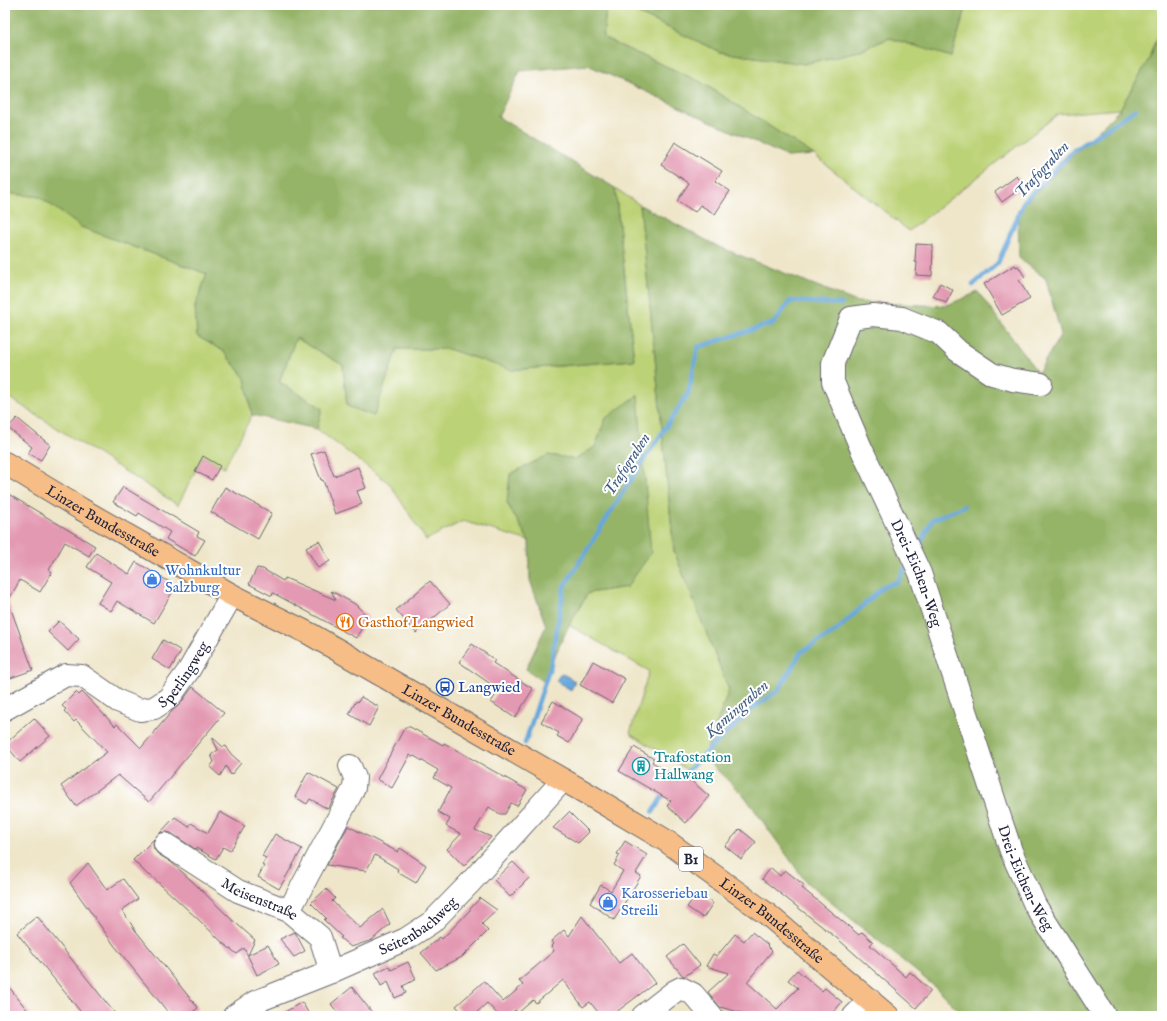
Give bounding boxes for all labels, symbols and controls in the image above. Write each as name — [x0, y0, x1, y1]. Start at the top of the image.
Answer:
water label: Trafograben — [1011, 137, 1074, 203]
water label: Trafograben — [600, 430, 656, 501]
street label: Linzer Bundesstraße — [42, 481, 163, 562]
street label: Drei-Eichen-Weg — [886, 516, 946, 630]
place label: Wohnkultur Salzburg — [165, 561, 241, 597]
shop icon: Wohnkultur Salzburg — [142, 569, 162, 589]
restaurant icon: Gasthof Langwied — [335, 612, 355, 632]
place label: Gasthof Langwied — [358, 613, 475, 632]
street label: Sperlingweg — [155, 637, 214, 713]
water label: Kamingraben — [700, 676, 773, 743]
bus stop icon: Langwied — [435, 677, 455, 697]
place label: Langwied — [458, 678, 521, 697]
street label: Linzer Bundesstraße — [399, 680, 519, 761]
place label: Trafostation Hallwang — [654, 748, 731, 784]
building icon: Trafostation Hallwang — [631, 756, 651, 776]
street label: Drei-Eichen-Weg — [993, 823, 1058, 935]
road number: B1 — [679, 847, 703, 871]
street label: Meisenstraße — [218, 874, 302, 925]
street label: Linzer Bundesstraße — [715, 874, 828, 968]
place label: Karosseriebau Streili — [621, 884, 708, 920]
street label: Seitenbachweg — [376, 892, 462, 960]
shop icon: Karosseriebau Streili — [598, 892, 618, 912]

